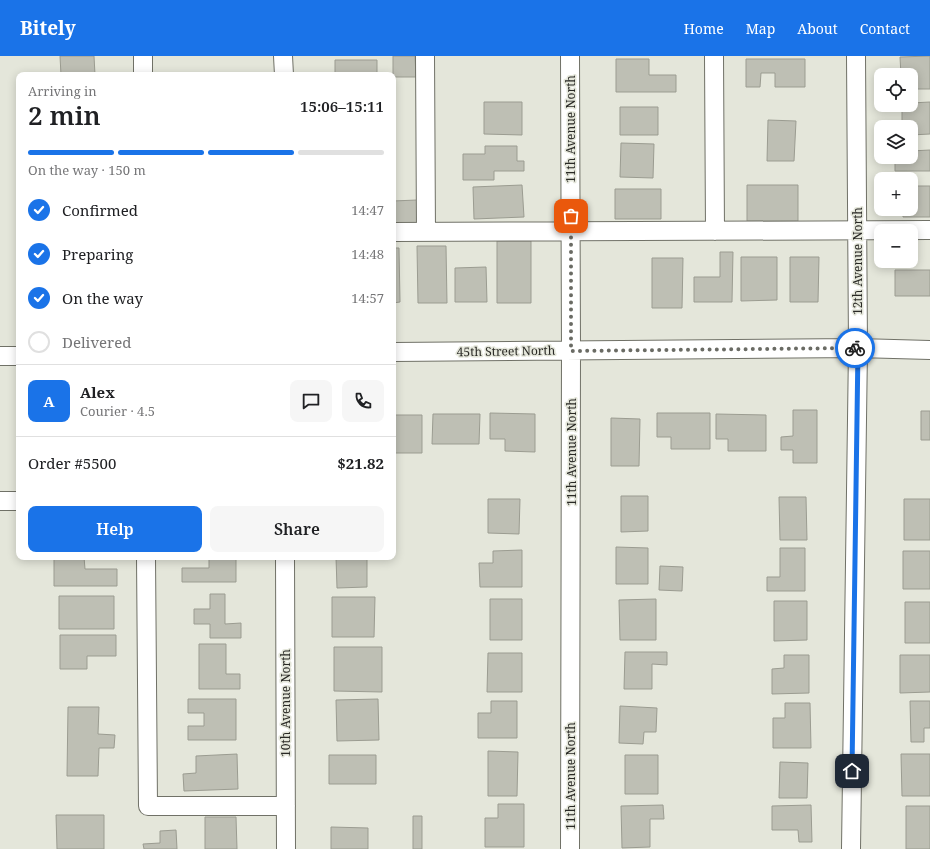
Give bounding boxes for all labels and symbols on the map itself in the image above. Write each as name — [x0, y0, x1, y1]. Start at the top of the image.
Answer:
street label: 11th Avenue North — [562, 75, 579, 183]
pin — [554, 199, 588, 233]
street label: 12th Avenue North — [849, 207, 866, 315]
courier — [835, 328, 875, 368]
street label: 45th Street North — [457, 342, 556, 360]
street label: 11th Avenue North — [563, 398, 580, 506]
street label: 10th Avenue North — [277, 649, 294, 757]
street label: 11th Avenue North — [562, 722, 579, 830]
pin — [835, 754, 869, 788]

